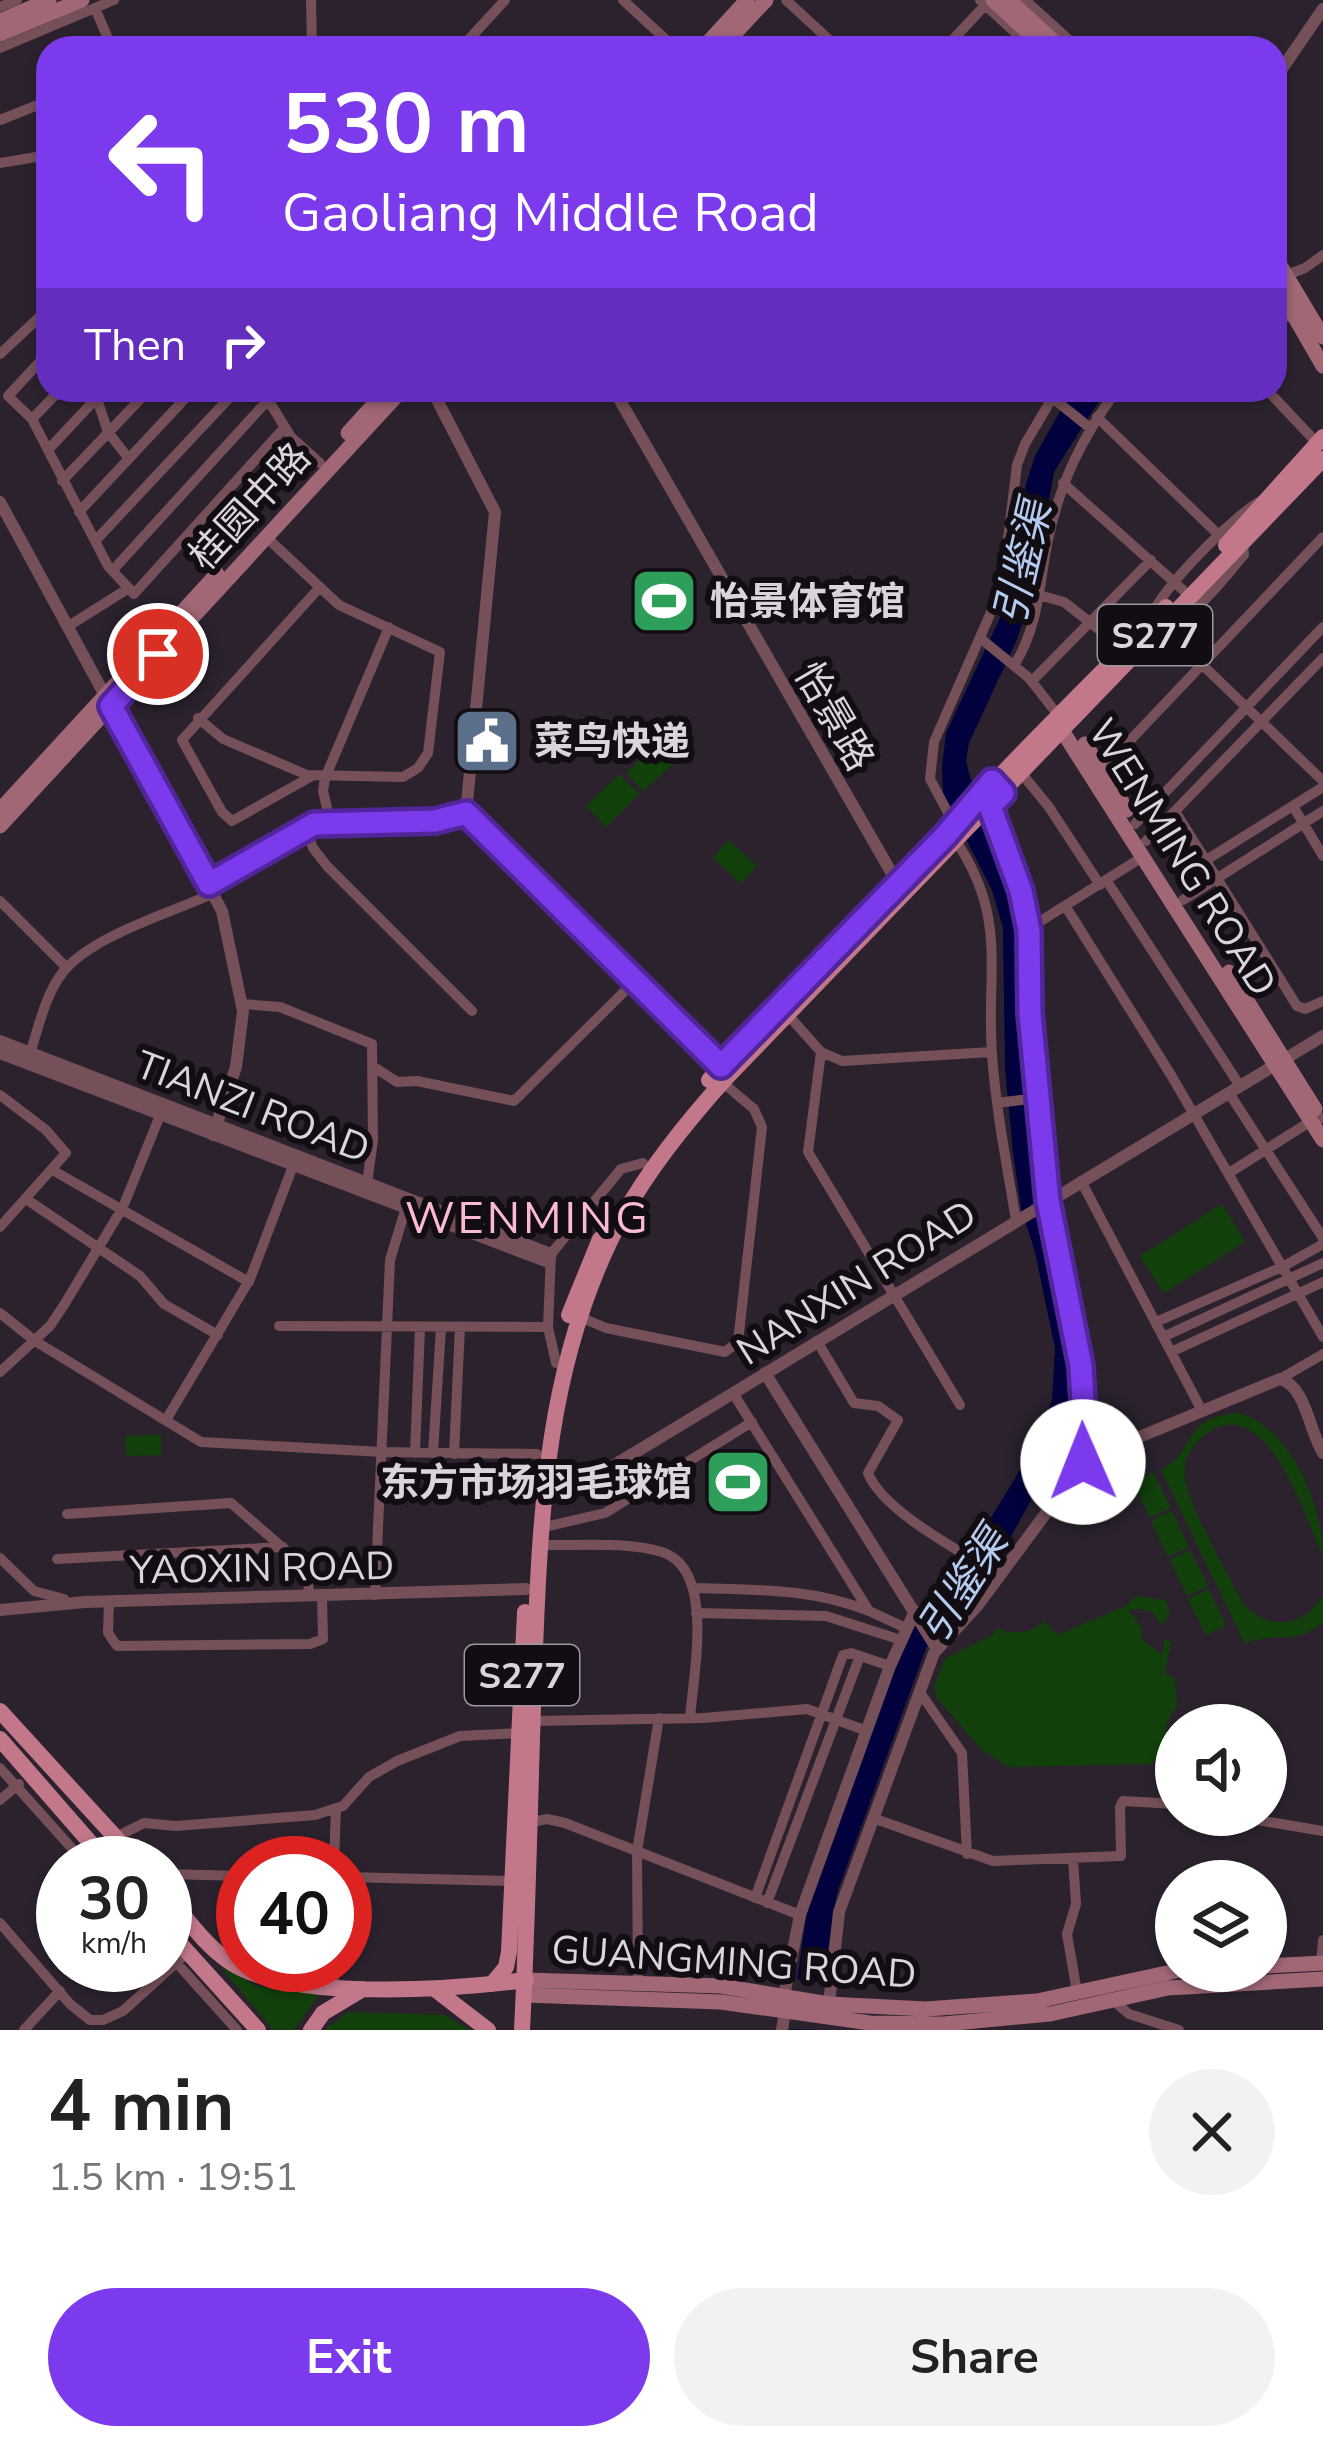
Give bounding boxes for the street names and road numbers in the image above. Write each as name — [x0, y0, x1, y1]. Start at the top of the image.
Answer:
street label: 桂圆中路 — [178, 432, 323, 582]
road number: S277 — [1098, 605, 1212, 665]
street label: 怡景路 — [781, 653, 886, 781]
street label: WENMING ROAD — [1075, 709, 1288, 1007]
street label: TIANZI ROAD — [128, 1039, 377, 1176]
street label: NANXIN ROAD — [727, 1188, 987, 1378]
street label: YAOXIN ROAD — [128, 1540, 395, 1597]
road number: S277 — [465, 1645, 579, 1705]
street label: GUANGMING ROAD — [550, 1923, 918, 2002]

